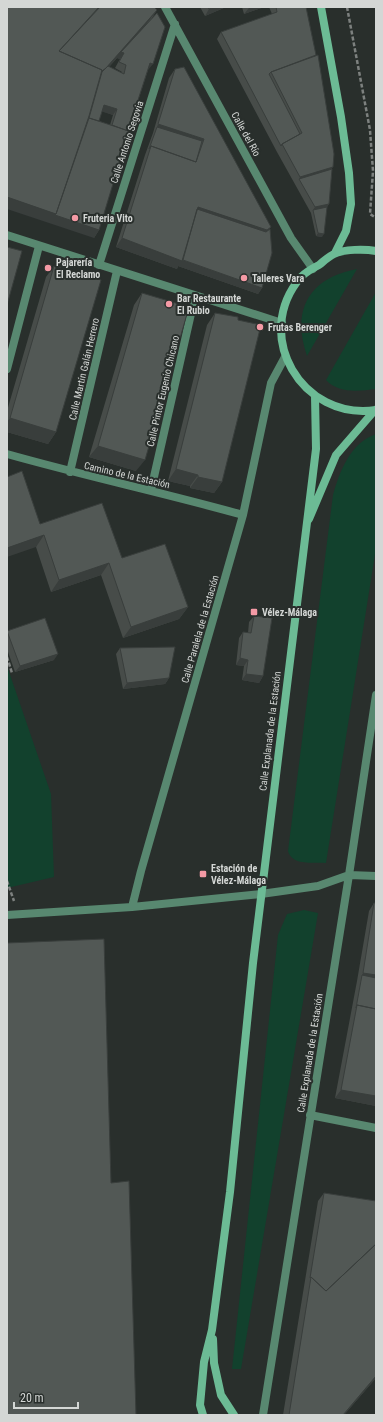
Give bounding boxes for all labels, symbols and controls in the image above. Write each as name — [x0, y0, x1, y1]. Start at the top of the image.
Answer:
street label: Calle Antonio Segovia — [108, 99, 146, 185]
street label: Calle del Río — [229, 110, 263, 158]
marker: Fruteria Vito — [70, 213, 80, 223]
place label: Fruteria Vito — [83, 213, 133, 224]
place label: Pajarería El Reclamo — [56, 257, 100, 280]
marker: Pajarería El Reclamo — [43, 263, 53, 273]
marker: Talleres Vara — [239, 273, 249, 283]
place label: Talleres Vara — [252, 273, 304, 284]
place label: Bar Restaurante El Rubio — [177, 293, 241, 316]
marker: Bar Restaurante El Rubio — [164, 299, 174, 309]
street label: Calle Martín Galán Herrero — [67, 317, 101, 421]
marker: Frutas Berenger — [255, 322, 265, 332]
place label: Frutas Berenger — [268, 322, 333, 333]
street label: Calle Pintor Eugenio Chicano — [145, 334, 181, 448]
street label: Camino de la Estación — [83, 460, 171, 490]
street label: Calle Paralela de la Estación — [179, 574, 221, 684]
marker: Vélez-Málaga — [249, 607, 259, 617]
place label: Vélez-Málaga — [262, 607, 317, 618]
street label: Calle Explanada de la Estación — [257, 670, 283, 791]
place label: Estación de Vélez-Málaga — [211, 863, 266, 886]
marker: Estación de Vélez-Málaga — [198, 869, 208, 879]
street label: Calle Explanada de la Estación — [295, 992, 325, 1113]
scale bar — [14, 1384, 78, 1410]
text: 20 m — [20, 1391, 44, 1405]

